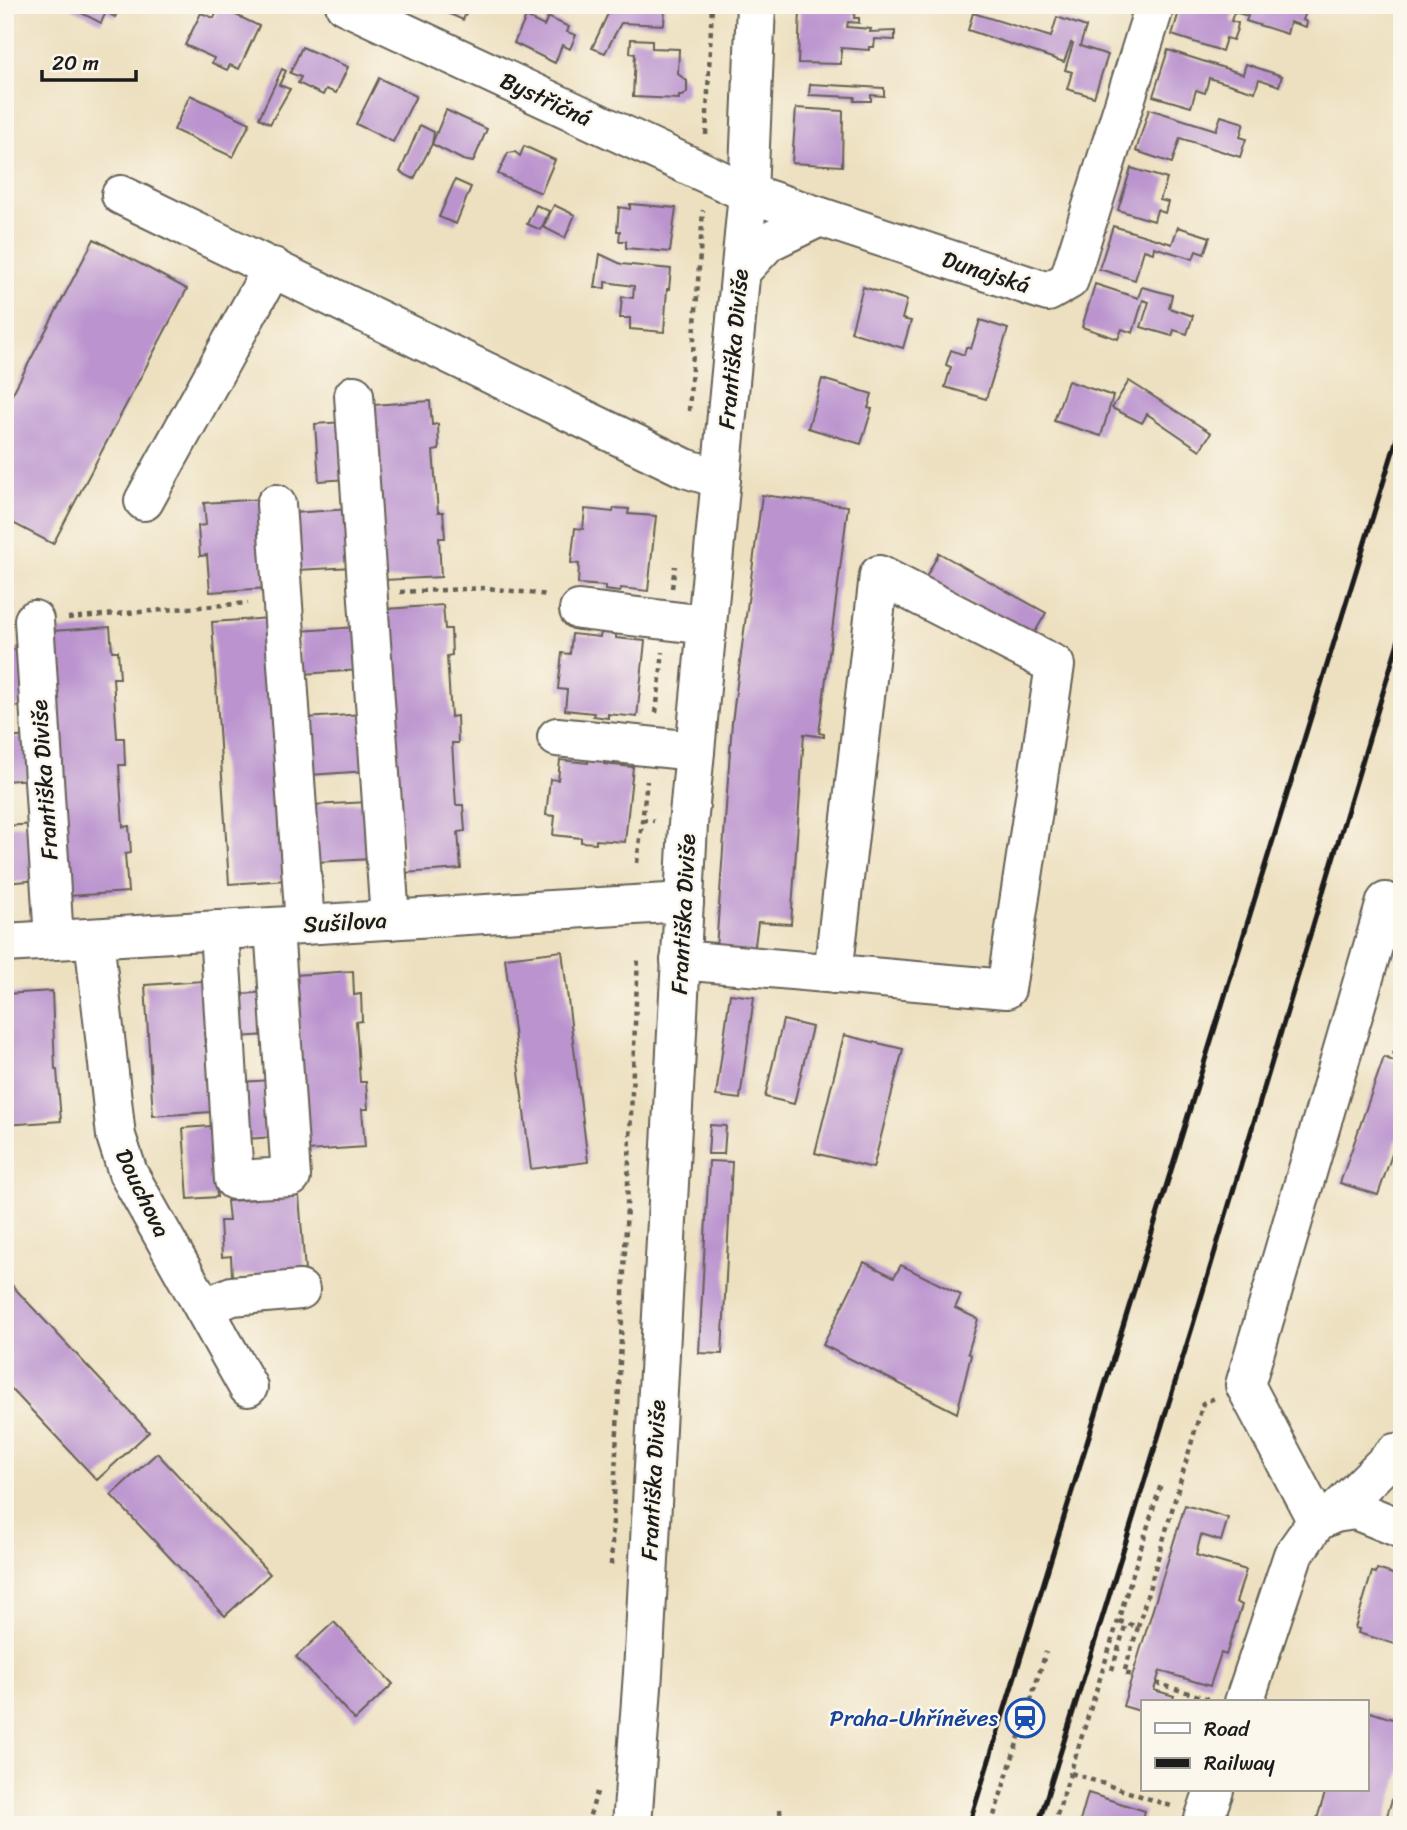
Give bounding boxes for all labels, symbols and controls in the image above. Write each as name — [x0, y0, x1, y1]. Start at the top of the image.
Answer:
scale bar — [42, 38, 136, 82]
text: 20 m — [52, 44, 99, 82]
street label: Bystřičná — [493, 60, 599, 139]
street label: Dunajská — [936, 239, 1035, 306]
street label: Františka Diviše — [706, 267, 761, 431]
street label: Františka Diviše — [18, 698, 71, 862]
street label: Františka Diviše — [659, 833, 708, 995]
street label: Sušilova — [302, 900, 388, 945]
street label: Douchova — [103, 1142, 182, 1245]
street label: Františka Diviše — [629, 1399, 678, 1561]
station icon: Praha-Uhříněves — [1004, 1697, 1046, 1739]
place label: Praha-Uhříněves — [830, 1698, 999, 1739]
legend — [1141, 1700, 1368, 1792]
text: Road — [1204, 1710, 1251, 1748]
text: Railway — [1204, 1744, 1275, 1782]

